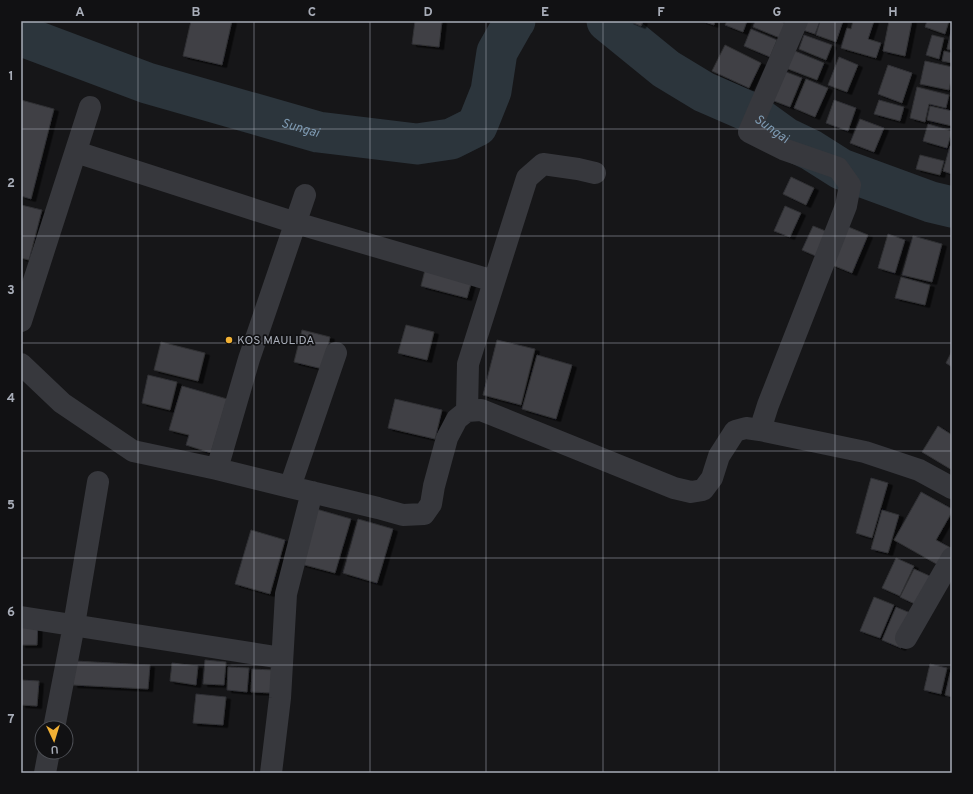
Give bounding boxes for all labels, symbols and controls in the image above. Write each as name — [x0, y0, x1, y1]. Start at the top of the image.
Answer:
text: A — [75, 5, 85, 21]
text: B — [192, 5, 201, 21]
text: C — [308, 5, 316, 21]
text: D — [423, 5, 433, 21]
text: E — [541, 5, 549, 21]
text: F — [657, 5, 665, 21]
text: G — [773, 5, 782, 21]
text: H — [888, 5, 898, 21]
text: 1 — [8, 69, 14, 85]
water label: Sungai — [751, 112, 791, 148]
water label: Sungai — [279, 116, 322, 142]
text: 2 — [7, 176, 15, 192]
text: 3 — [7, 283, 15, 299]
place label: KOS MAULIDA — [237, 333, 314, 349]
marker: KOS MAULIDA — [224, 335, 234, 345]
text: 4 — [7, 391, 15, 407]
text: 5 — [7, 498, 15, 514]
text: 6 — [7, 605, 15, 621]
text: 7 — [8, 712, 15, 728]
north arrow — [34, 720, 74, 760]
text: U — [50, 742, 59, 756]

